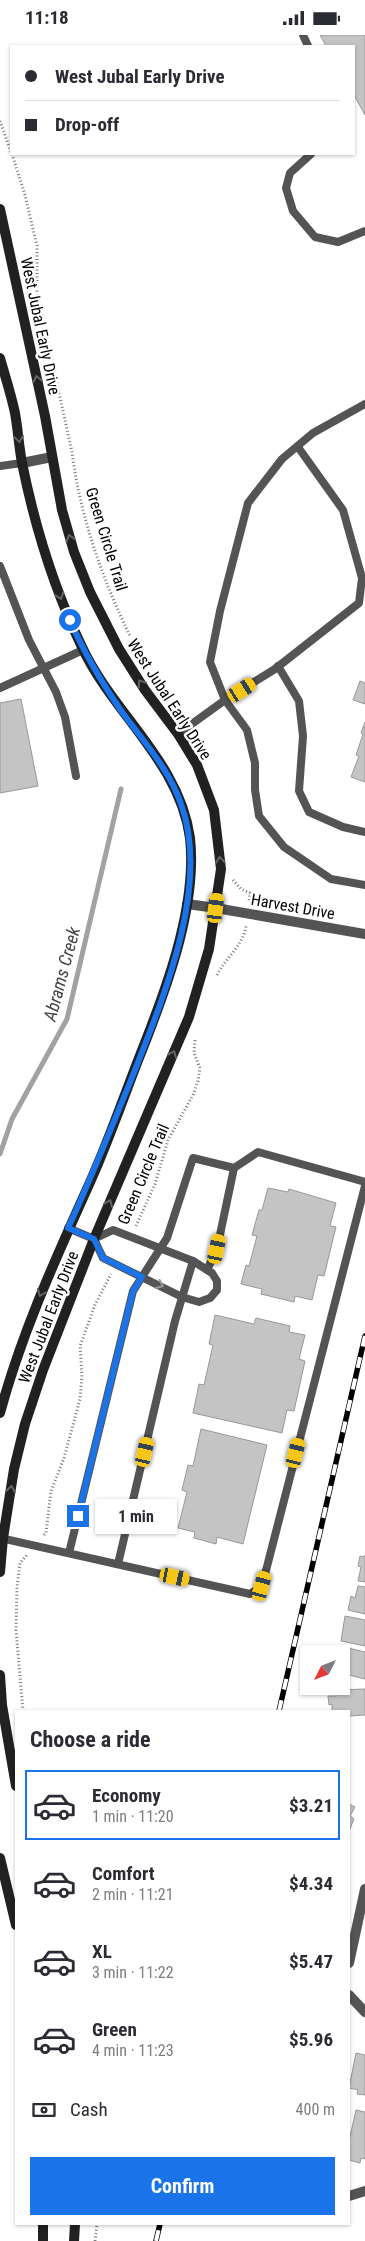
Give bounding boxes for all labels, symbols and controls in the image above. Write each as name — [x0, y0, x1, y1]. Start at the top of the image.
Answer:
text: 11:18 — [25, 6, 69, 29]
text: West Jubal Early Drive — [55, 65, 225, 88]
text: Drop-off — [55, 113, 119, 136]
street label: West Jubal Early Drive — [17, 256, 64, 397]
one-way arrow — [32, 375, 43, 383]
one-way arrow — [13, 435, 23, 444]
street label: Green Circle Trail — [82, 485, 131, 593]
one-way arrow — [65, 534, 76, 542]
one-way arrow — [54, 591, 64, 600]
route start — [59, 609, 81, 631]
street label: West Jubal Early Drive — [124, 635, 216, 763]
car — [225, 676, 258, 704]
one-way arrow — [138, 680, 147, 689]
one-way arrow — [215, 856, 226, 864]
street label: Harvest Drive — [250, 890, 336, 923]
car — [206, 892, 225, 924]
water label: Abrams Creek — [39, 923, 84, 1024]
one-way arrow — [167, 1050, 178, 1059]
street label: Green Circle Trail — [114, 1121, 173, 1227]
one-way arrow — [103, 1199, 114, 1208]
car — [206, 1233, 227, 1265]
street label: West Jubal Early Drive — [15, 1248, 82, 1386]
one-way arrow — [155, 1279, 164, 1289]
one-way arrow — [37, 1288, 47, 1296]
car — [134, 1436, 155, 1468]
car — [285, 1437, 306, 1469]
one-way arrow — [5, 1484, 15, 1493]
callout: 1 min — [96, 1499, 178, 1533]
route end — [67, 1505, 89, 1527]
text: 1 min — [118, 1507, 154, 1526]
car — [158, 1567, 191, 1587]
car — [250, 1570, 273, 1602]
north arrow — [300, 1645, 350, 1695]
map controls — [300, 1645, 350, 1695]
text: Choose a ride — [30, 1727, 151, 1752]
icon: car — [32, 1783, 77, 1828]
text: Economy — [92, 1784, 161, 1807]
text: $3.21 — [289, 1794, 333, 1817]
text: 1 min · 11:20 — [92, 1807, 174, 1826]
icon: car — [32, 1861, 77, 1906]
text: Comfort — [92, 1862, 155, 1885]
text: $4.34 — [289, 1872, 333, 1895]
text: 2 min · 11:21 — [92, 1885, 174, 1904]
icon: car — [32, 1939, 77, 1984]
text: XL — [92, 1940, 112, 1963]
text: $5.47 — [289, 1950, 333, 1973]
text: 3 min · 11:22 — [92, 1963, 174, 1982]
icon: car — [32, 2017, 77, 2062]
text: Green — [92, 2018, 137, 2041]
text: $5.96 — [289, 2028, 333, 2051]
text: 4 min · 11:23 — [92, 2041, 174, 2060]
icon: cash — [30, 2096, 58, 2124]
text: Cash — [70, 2098, 108, 2121]
text: 400 m — [296, 2100, 335, 2119]
button: Confirm — [30, 2157, 335, 2215]

